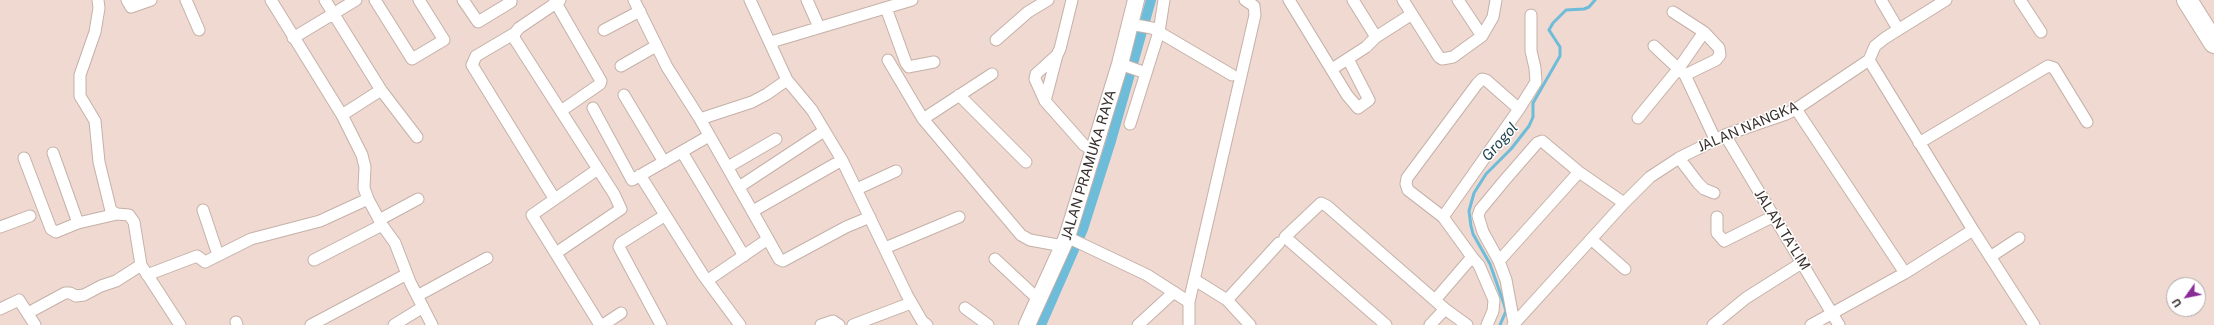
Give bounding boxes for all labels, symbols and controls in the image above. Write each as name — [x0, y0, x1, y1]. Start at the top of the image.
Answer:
street label: JALAN PRAMUKA RAYA — [1058, 88, 1120, 242]
street label: JALAN NANGKA — [1695, 98, 1801, 156]
water label: Grogol — [1478, 119, 1522, 165]
street label: JALAN TA'LIM — [1750, 187, 1814, 273]
north arrow — [2166, 277, 2206, 317]
text: U — [2170, 296, 2184, 310]

